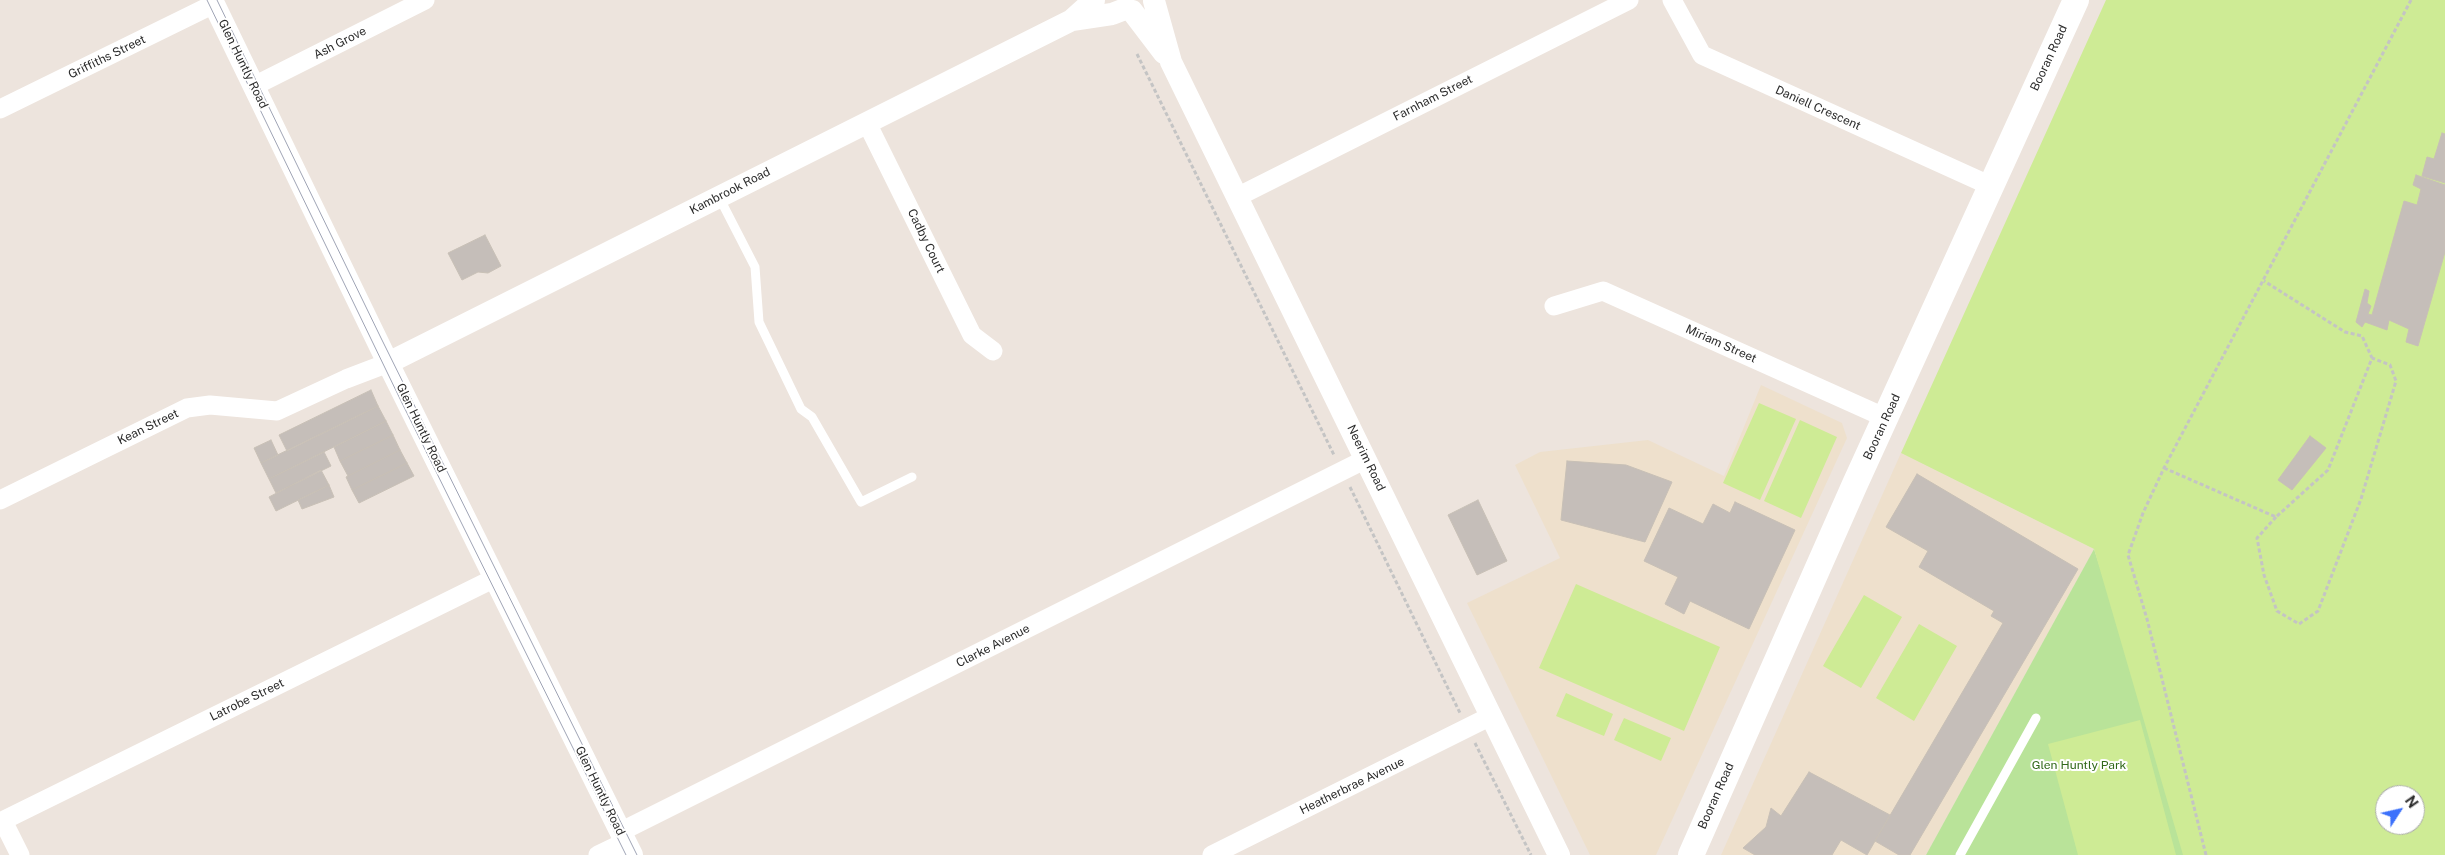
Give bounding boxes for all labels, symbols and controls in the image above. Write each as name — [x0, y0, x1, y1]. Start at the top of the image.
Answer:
street label: Glen Huntly Road — [215, 17, 271, 111]
street label: Booran Road — [2027, 23, 2071, 93]
street label: Ash Grove — [311, 24, 369, 62]
street label: Griffiths Street — [66, 32, 148, 82]
street label: Farnham Street — [1391, 72, 1475, 124]
street label: Daniell Crescent — [1773, 83, 1863, 133]
street label: Kambrook Road — [687, 164, 773, 218]
street label: Cadby Court — [904, 207, 948, 275]
street label: Miriam Street — [1683, 322, 1759, 366]
street label: Glen Huntly Road — [393, 381, 449, 475]
street label: Booran Road — [1860, 392, 1904, 462]
street label: Kean Street — [115, 406, 181, 448]
street label: Neerim Road — [1344, 422, 1388, 494]
street label: Clarke Avenue — [954, 621, 1032, 671]
street label: Latrobe Street — [207, 676, 287, 724]
street label: Glen Huntly Road — [572, 744, 628, 838]
street label: Heatherbrae Avenue — [1297, 754, 1407, 818]
park label: Glen Huntly Park — [2032, 758, 2126, 772]
street label: Booran Road — [1695, 761, 1737, 831]
north arrow — [2375, 785, 2425, 835]
text: N — [2402, 793, 2421, 811]

